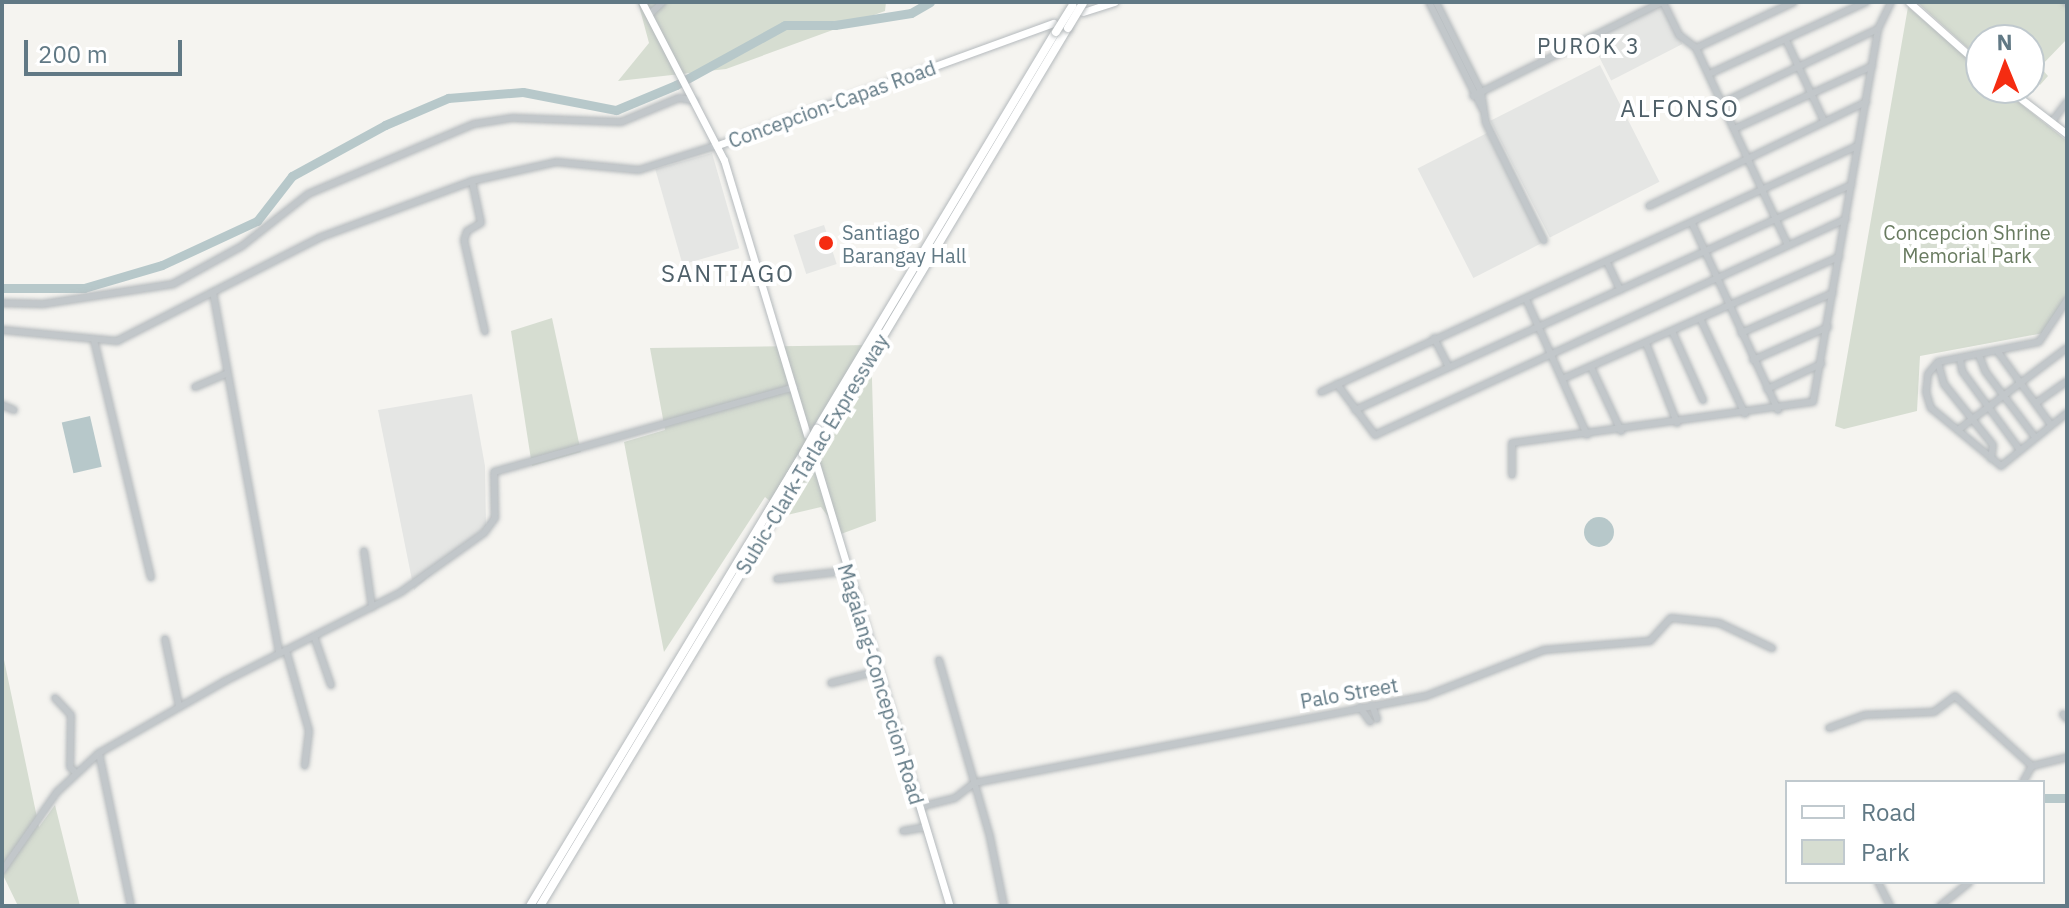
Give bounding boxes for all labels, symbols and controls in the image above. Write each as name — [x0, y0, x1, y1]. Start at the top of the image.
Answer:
scale bar — [28, 24, 186, 74]
north arrow — [1965, 24, 2045, 104]
text: N — [1996, 27, 2013, 56]
district label: PUROK 3 — [1537, 33, 1641, 59]
text: 200 m — [38, 38, 108, 70]
street label: Concepcion-Capas Road — [725, 55, 939, 153]
district label: ALFONSO — [1620, 95, 1740, 123]
place label: Santiago Barangay Hall — [842, 220, 966, 267]
park label: Concepcion Shrine Memorial Park — [1883, 220, 2051, 267]
marker: Santiago Barangay Hall — [817, 234, 835, 252]
district label: SANTIAGO — [661, 260, 795, 288]
street label: Subic-Clark-Tarlac Expressway — [731, 330, 893, 578]
street label: Magalang-Concepcion Road — [833, 561, 929, 807]
street label: Palo Street — [1298, 673, 1400, 713]
legend — [1785, 780, 2045, 884]
text: Road — [1861, 796, 1916, 828]
text: Park — [1861, 836, 1910, 868]

